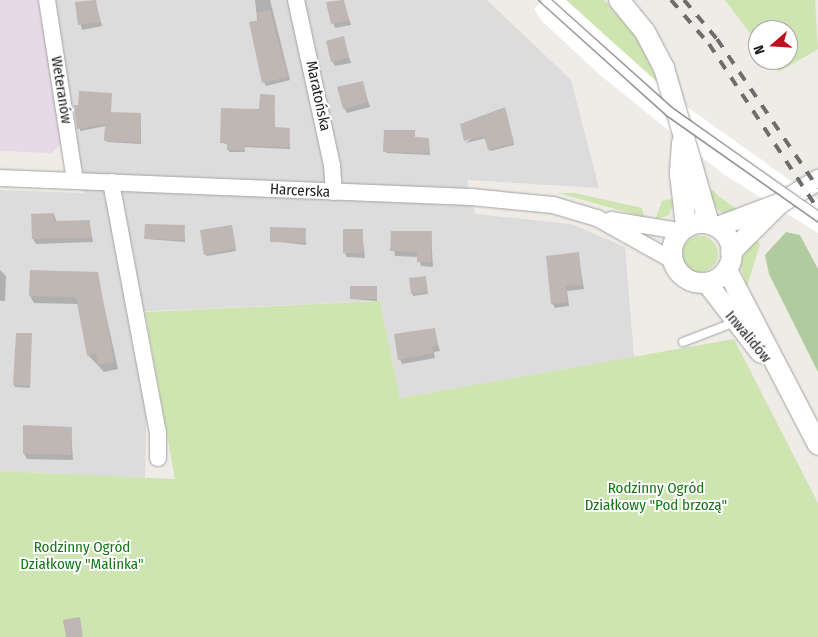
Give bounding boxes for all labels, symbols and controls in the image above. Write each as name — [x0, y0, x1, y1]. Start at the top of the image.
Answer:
north arrow — [748, 20, 798, 70]
text: N — [750, 43, 769, 56]
street label: Weteranów — [47, 55, 75, 125]
street label: Maratońska — [302, 59, 334, 133]
street label: Harcerska — [269, 180, 331, 202]
street label: Inwalidów — [721, 307, 775, 367]
park label: Rodzinny Ogród Działkowy "Pod brzozą" — [585, 479, 727, 514]
park label: Rodzinny Ogród Działkowy "Malinka" — [20, 538, 144, 573]

